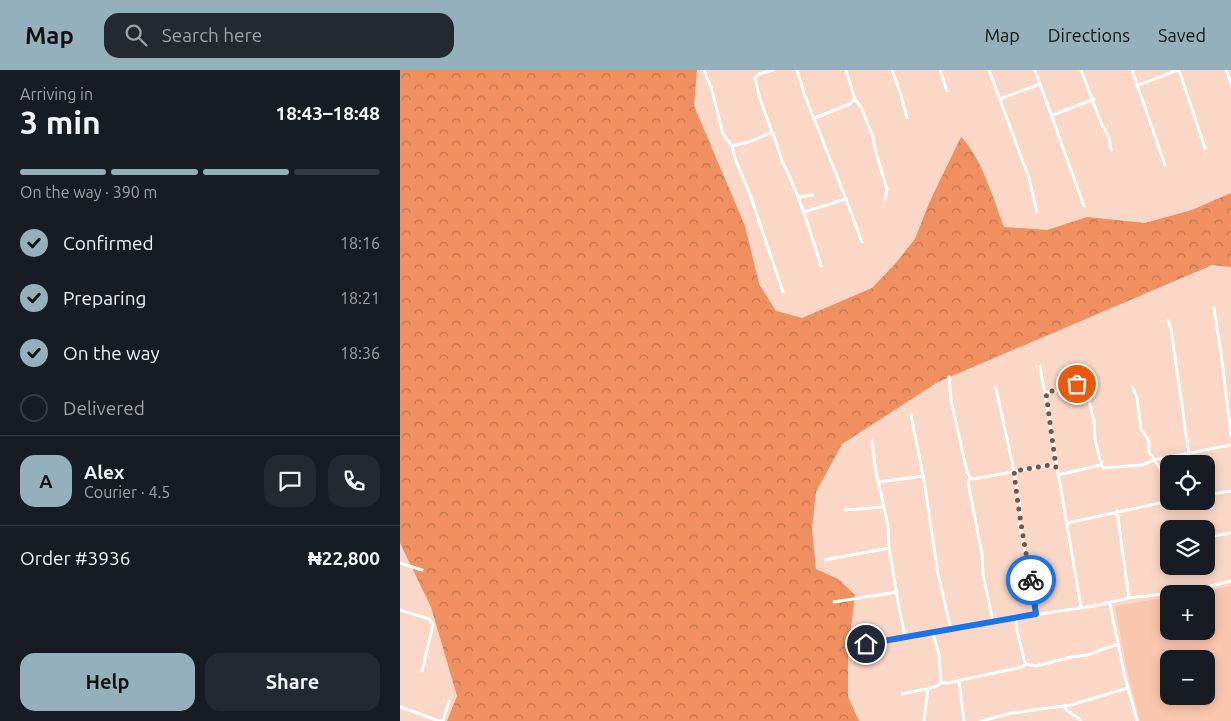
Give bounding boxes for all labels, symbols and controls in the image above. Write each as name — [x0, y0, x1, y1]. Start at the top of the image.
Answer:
search box — [104, 13, 454, 58]
icon: search — [122, 21, 150, 49]
text: Map — [25, 22, 74, 49]
text: Search here — [162, 24, 262, 46]
text: Map — [984, 25, 1020, 45]
text: Directions — [1048, 25, 1130, 45]
text: Saved — [1158, 25, 1206, 45]
text: Arriving in — [20, 85, 93, 103]
text: 18:43–18:48 — [275, 102, 380, 124]
text: 3 min — [20, 104, 101, 140]
text: On the way · 390 m — [20, 183, 157, 201]
icon: check — [20, 229, 48, 257]
text: Confirmed — [63, 232, 154, 254]
text: 18:16 — [340, 234, 380, 252]
icon: check — [20, 284, 48, 312]
text: Preparing — [63, 287, 147, 309]
text: 18:21 — [340, 289, 380, 307]
icon: check — [20, 339, 48, 367]
text: On the way — [63, 342, 160, 364]
text: 18:36 — [340, 344, 380, 362]
pin — [1056, 363, 1098, 405]
icon: bag — [1063, 370, 1091, 398]
text: Delivered — [63, 397, 145, 419]
button: chat — [264, 455, 316, 507]
button: phone — [328, 455, 380, 507]
map controls — [1160, 455, 1215, 705]
button: locate — [1160, 455, 1215, 510]
text: Alex — [84, 461, 124, 483]
text: A — [39, 470, 53, 492]
text: Courier · 4.5 — [84, 483, 170, 501]
button: layers — [1160, 520, 1215, 575]
text: Order #3936 — [20, 547, 130, 569]
text: ₦22,800 — [308, 547, 380, 569]
courier — [1006, 555, 1056, 605]
icon: bike — [1017, 566, 1045, 594]
button: + — [1160, 585, 1215, 640]
pin — [845, 623, 887, 665]
icon: home — [852, 630, 880, 658]
button: − — [1160, 650, 1215, 705]
button: Help — [20, 653, 195, 711]
button: Share — [205, 653, 380, 711]

